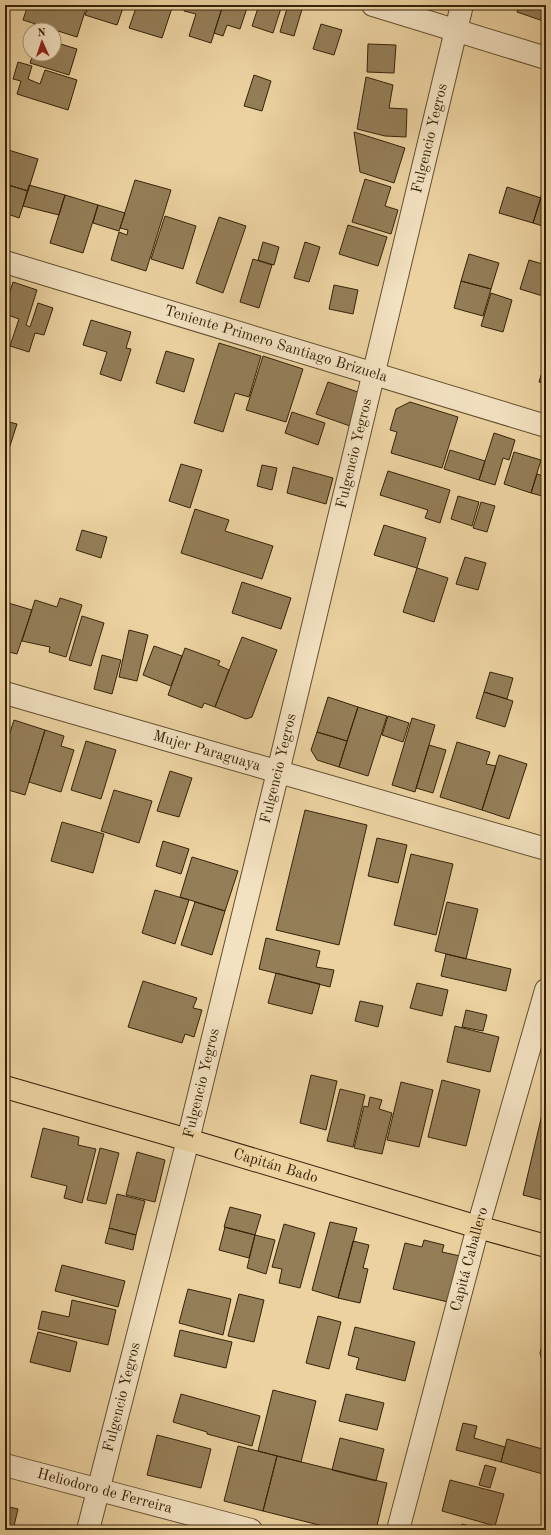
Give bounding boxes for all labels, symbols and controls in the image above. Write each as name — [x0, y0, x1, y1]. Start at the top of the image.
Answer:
north arrow — [22, 22, 62, 62]
text: N — [37, 28, 47, 39]
street label: Fulgencio Yegros — [410, 82, 450, 195]
street label: Teniente Primero Santiago Brizuela — [163, 303, 390, 385]
street label: Fulgencio Yegros — [334, 397, 375, 510]
street label: Fulgencio Yegros — [258, 712, 299, 825]
street label: Mujer Paraguaya — [151, 729, 263, 774]
street label: Fulgencio Yegros — [181, 1027, 223, 1140]
street label: Capitán Bado — [232, 1147, 320, 1186]
street label: Capitá Caballero — [449, 1205, 491, 1313]
street label: Fulgencio Yegros — [101, 1341, 143, 1454]
street label: Heliodoro de Ferreira — [35, 1466, 174, 1516]

